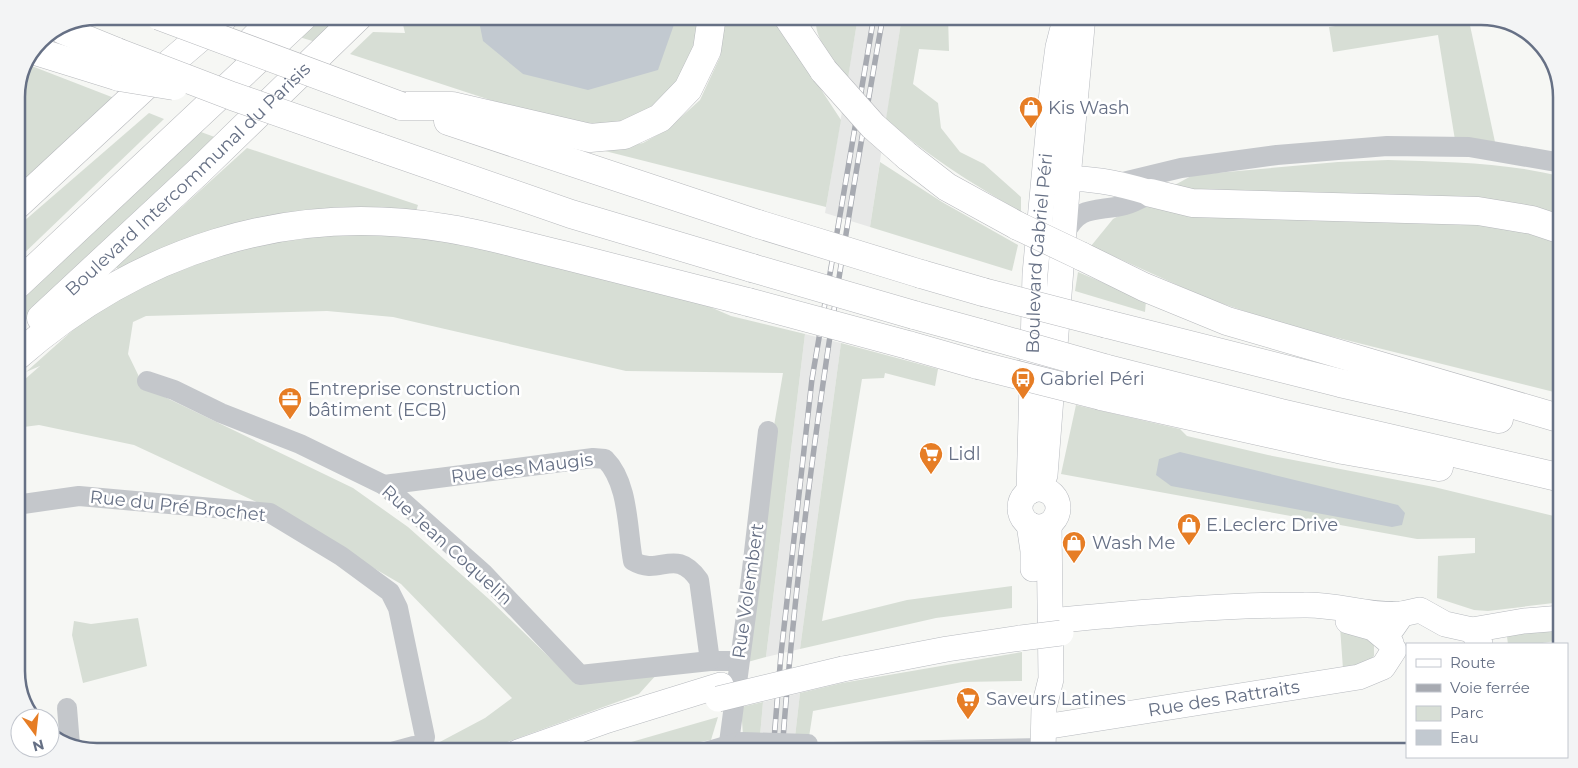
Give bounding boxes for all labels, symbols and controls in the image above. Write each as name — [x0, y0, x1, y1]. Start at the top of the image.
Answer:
street label: Boulevard Intercommunal du Parisis — [61, 58, 315, 301]
shop icon: Kis Wash — [1018, 95, 1044, 129]
place label: Kis Wash — [1048, 97, 1130, 119]
street label: Boulevard Gabriel Péri — [1022, 152, 1057, 354]
bus stop icon: Gabriel Péri — [1010, 366, 1036, 400]
place label: Gabriel Péri — [1040, 368, 1145, 390]
place label: Entreprise construction bâtiment (ECB) — [308, 378, 521, 421]
office icon: Entreprise construction bâtiment (ECB) — [277, 386, 303, 420]
supermarket icon: Lidl — [918, 441, 944, 475]
place label: Lidl — [948, 443, 981, 465]
street label: Rue des Maugis — [450, 448, 595, 488]
street label: Rue Jean Coquelin — [377, 480, 517, 610]
street label: Rue du Pré Brochet — [89, 486, 267, 526]
shop icon: E.Leclerc Drive — [1176, 512, 1202, 546]
place label: E.Leclerc Drive — [1206, 514, 1338, 536]
street label: Rue Volembert — [728, 522, 768, 660]
shop icon: Wash Me — [1061, 530, 1087, 564]
place label: Wash Me — [1092, 532, 1175, 554]
legend — [1406, 643, 1568, 758]
text: Route — [1450, 653, 1495, 672]
street label: Rue des Rattraits — [1146, 676, 1301, 721]
text: Voie ferrée — [1450, 678, 1530, 697]
supermarket icon: Saveurs Latines — [955, 686, 981, 720]
place label: Saveurs Latines — [986, 688, 1126, 710]
text: Parc — [1450, 703, 1484, 722]
north arrow — [10, 708, 60, 758]
text: Eau — [1450, 728, 1479, 747]
text: N — [31, 735, 46, 756]

